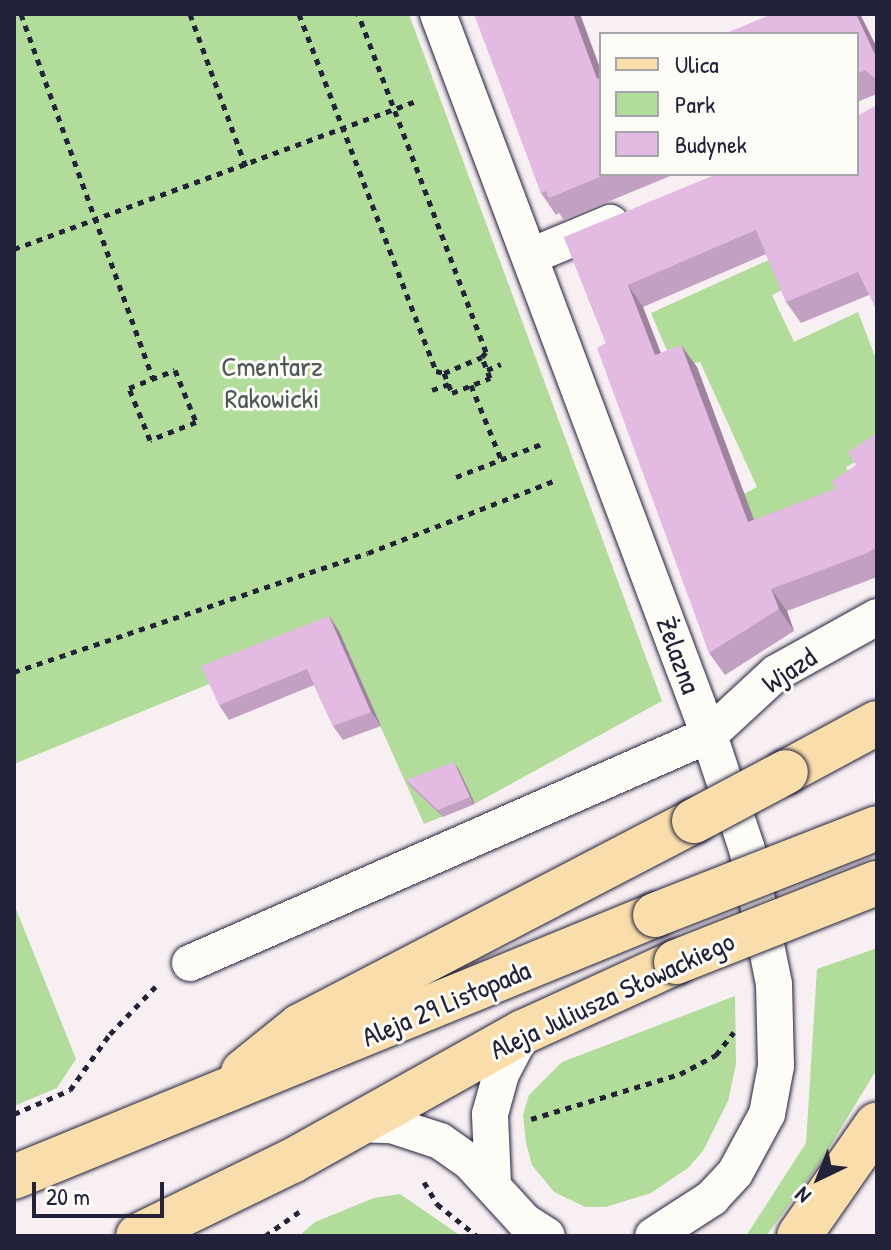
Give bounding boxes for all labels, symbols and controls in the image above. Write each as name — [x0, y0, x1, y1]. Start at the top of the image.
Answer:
legend — [599, 32, 859, 176]
text: Ulica — [675, 48, 719, 80]
text: Park — [675, 88, 715, 120]
text: Budynek — [675, 128, 747, 160]
park label: Cmentarz Rakowicki — [221, 349, 323, 415]
street label: Żelazna — [650, 612, 708, 698]
street label: Wjazd — [756, 640, 822, 700]
street label: Aleja Juliusza Słowackiego — [485, 924, 739, 1066]
street label: Aleja 29 Listopada — [357, 953, 535, 1053]
north arrow — [779, 1138, 859, 1218]
scale bar — [36, 1166, 168, 1216]
text: 20 m — [46, 1180, 90, 1212]
text: N — [788, 1181, 817, 1211]

